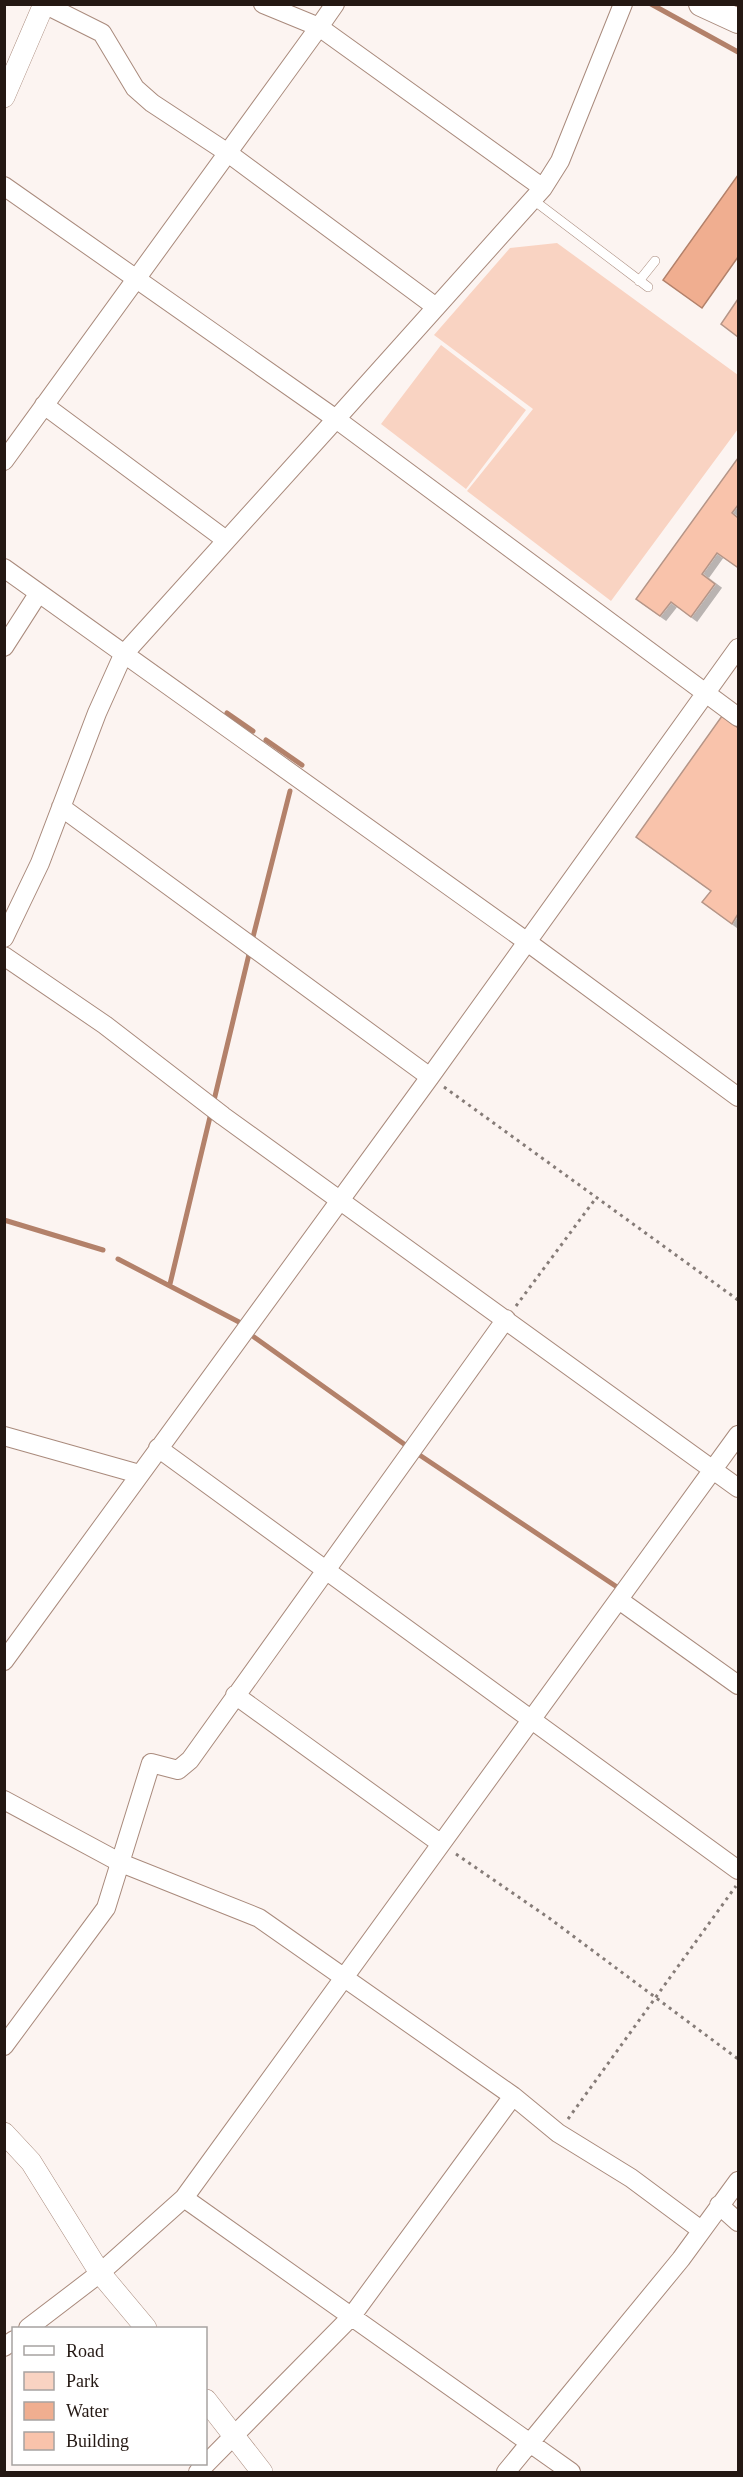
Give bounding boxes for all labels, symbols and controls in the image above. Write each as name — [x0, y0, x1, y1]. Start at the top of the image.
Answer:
legend — [12, 2327, 207, 2465]
text: Road — [66, 2341, 104, 2361]
text: Park — [66, 2371, 99, 2391]
text: Water — [66, 2401, 109, 2421]
text: Building — [66, 2431, 129, 2451]

